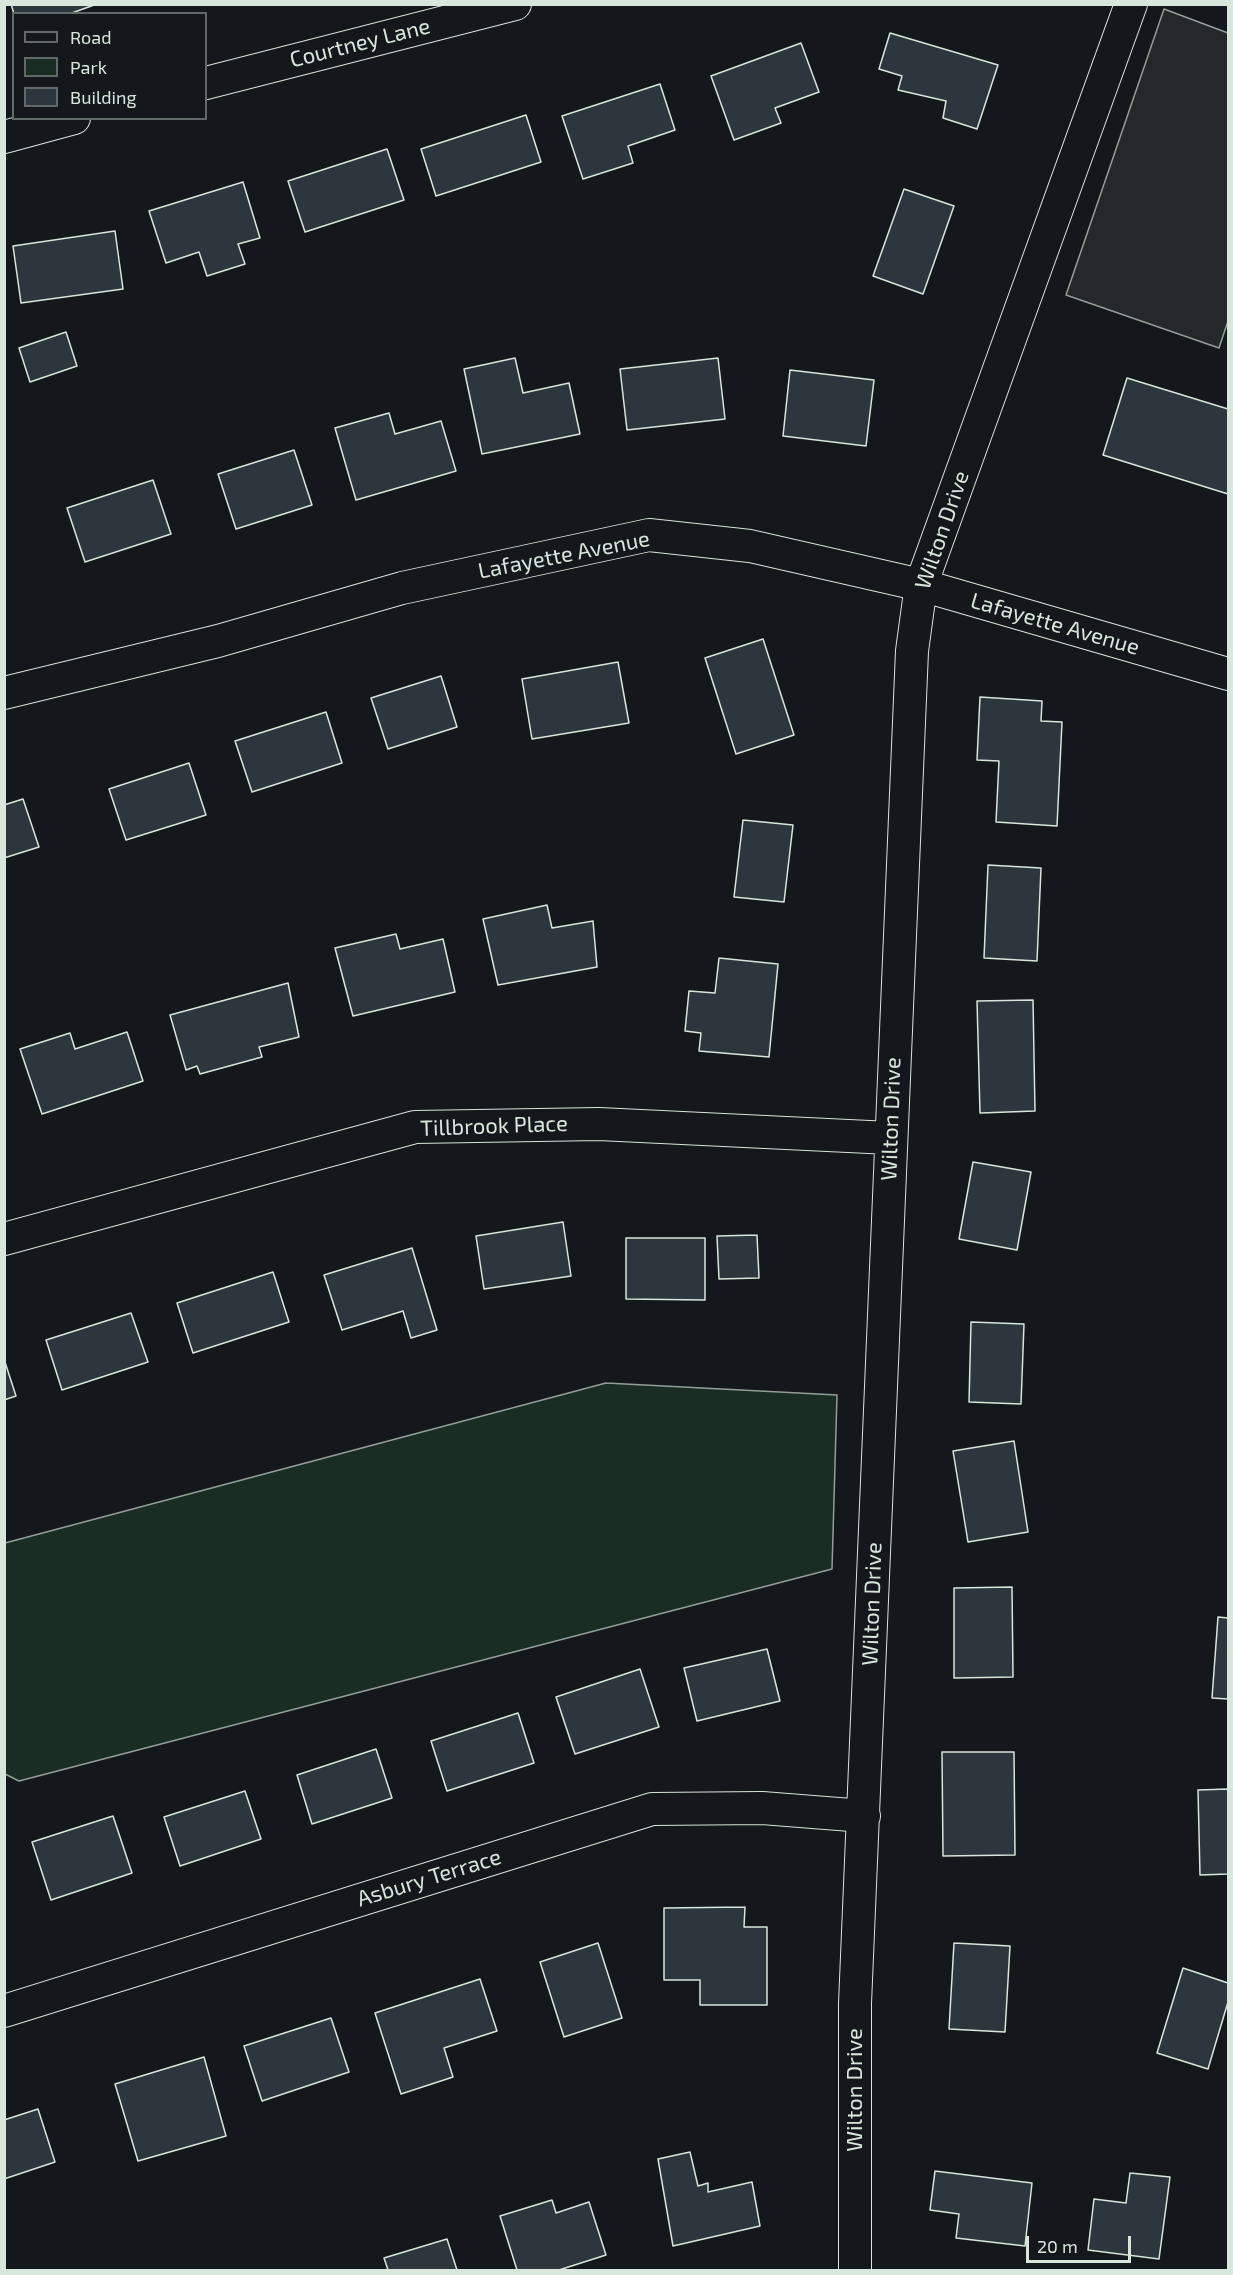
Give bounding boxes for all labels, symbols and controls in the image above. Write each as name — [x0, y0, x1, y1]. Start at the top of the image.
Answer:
legend — [12, 12, 207, 120]
street label: Courtney Lane — [287, 13, 433, 73]
text: Road — [70, 26, 111, 48]
text: Park — [70, 56, 107, 78]
text: Building — [70, 86, 137, 108]
street label: Wilton Drive — [909, 467, 975, 593]
street label: Lafayette Avenue — [476, 525, 652, 585]
street label: Lafayette Avenue — [968, 587, 1142, 661]
street label: Wilton Drive — [876, 1057, 906, 1181]
street label: Tillbrook Place — [420, 1110, 568, 1142]
street label: Wilton Drive — [857, 1542, 887, 1666]
street label: Asbury Terrace — [354, 1844, 504, 1912]
street label: Wilton Drive — [842, 2028, 868, 2152]
scale bar — [1029, 2224, 1134, 2262]
text: 20 m — [1037, 2235, 1078, 2257]

